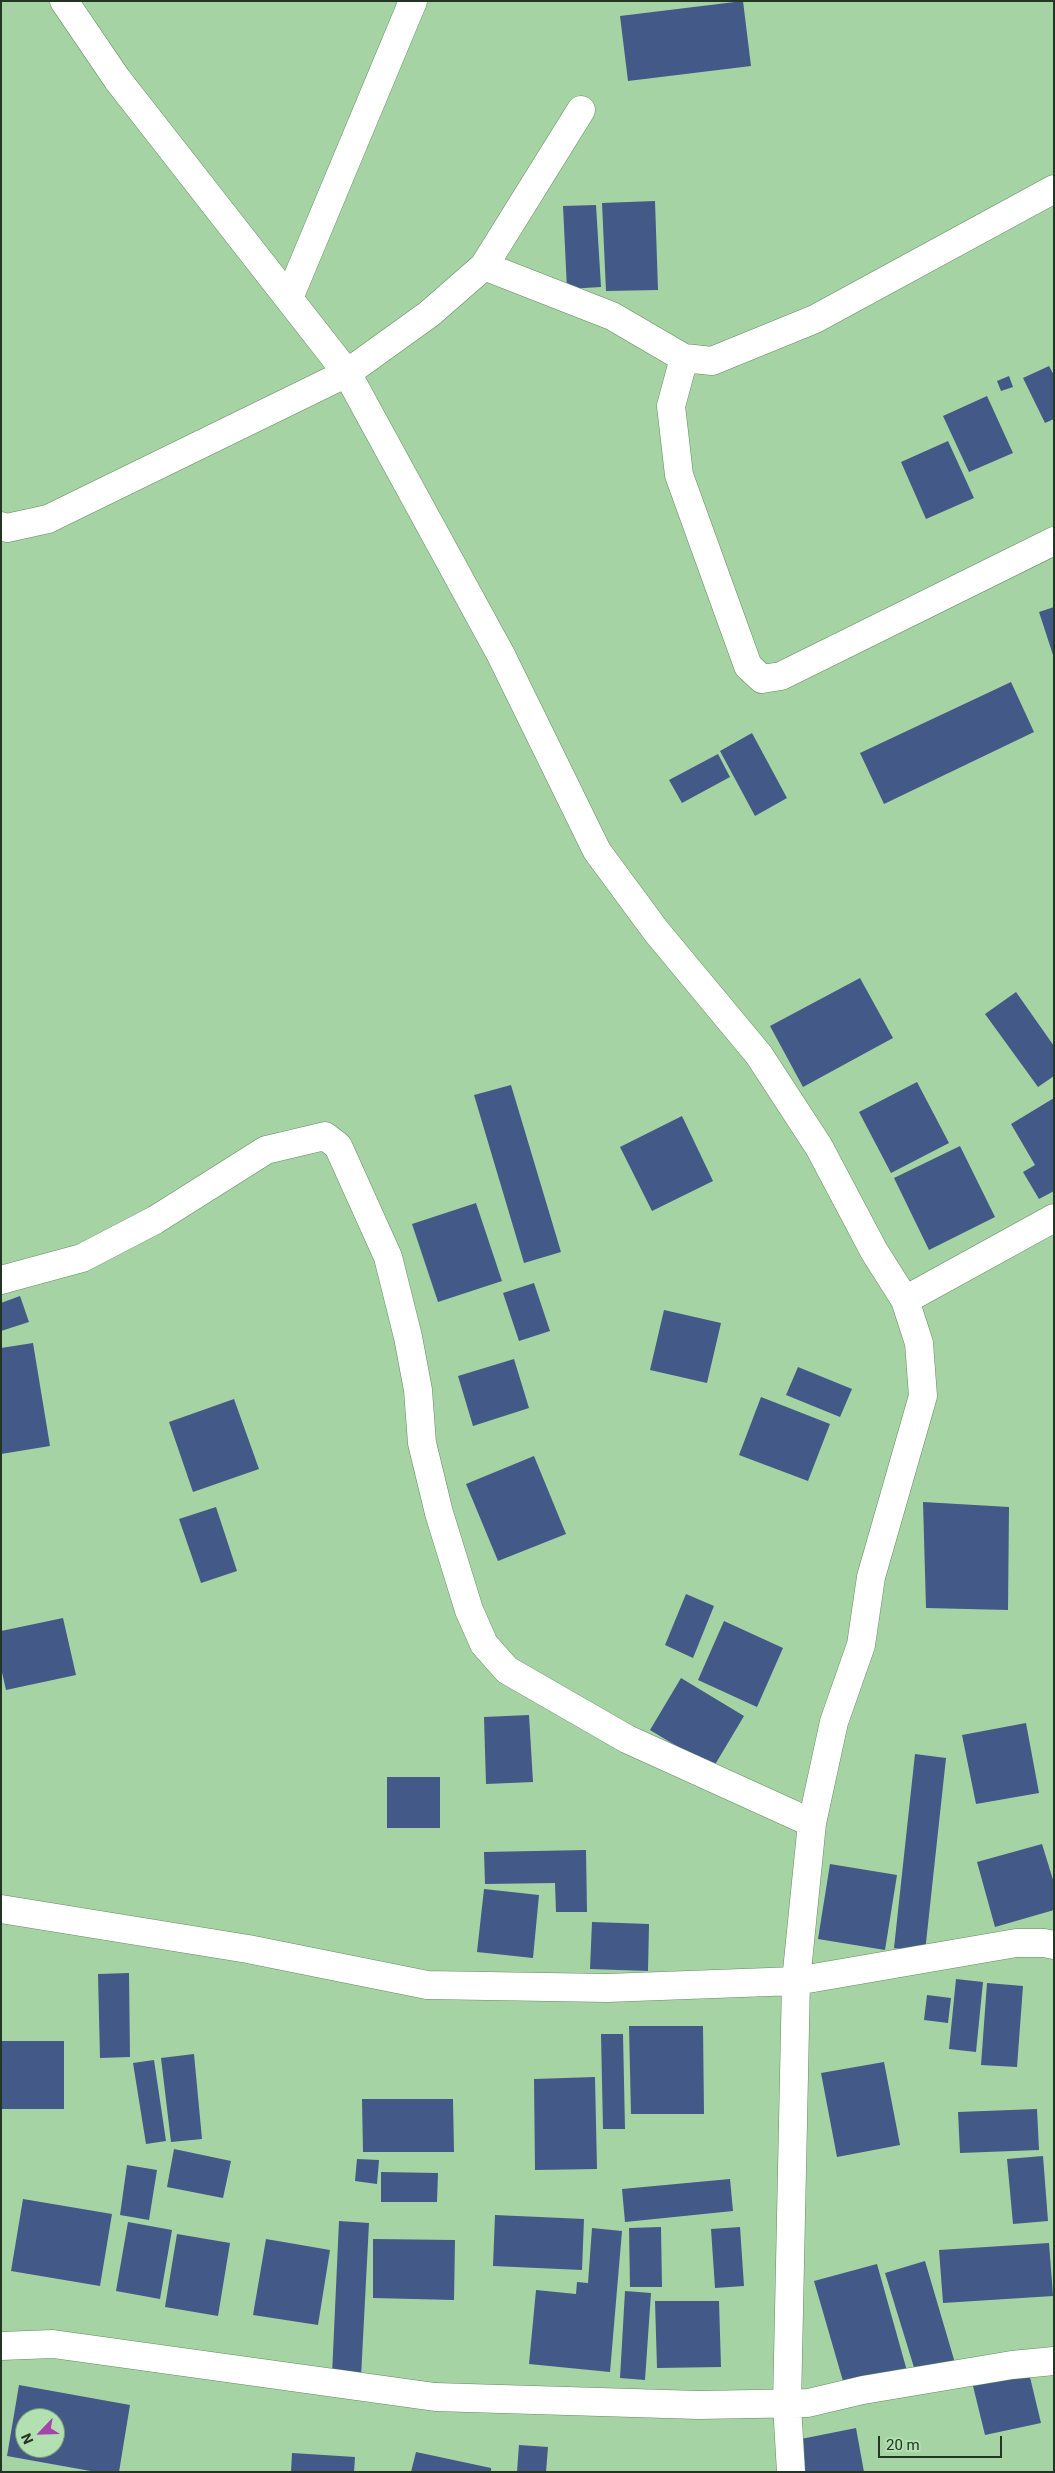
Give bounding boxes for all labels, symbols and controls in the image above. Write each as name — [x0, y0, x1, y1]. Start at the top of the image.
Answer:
north arrow — [15, 2408, 65, 2458]
scale bar — [880, 2426, 1004, 2458]
text: N — [18, 2431, 37, 2446]
text: 20 m — [886, 2436, 920, 2454]

